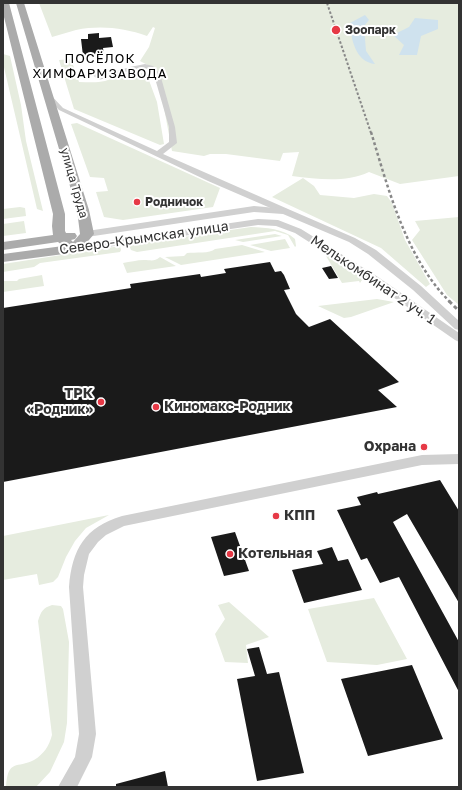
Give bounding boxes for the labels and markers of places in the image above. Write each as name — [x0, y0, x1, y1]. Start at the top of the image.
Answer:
place label: Зоопарк — [345, 23, 396, 37]
marker: Зоопарк — [330, 24, 342, 36]
place label: Родничок — [145, 195, 203, 209]
marker: Родничок — [132, 197, 142, 207]
place label: ТРК «Родник» — [27, 386, 93, 418]
marker: ТРК «Родник» — [96, 397, 106, 407]
place label: Киномакс-Родник — [164, 399, 291, 415]
marker: Киномакс-Родник — [151, 402, 161, 412]
place label: Охрана — [364, 439, 416, 455]
marker: Охрана — [419, 442, 429, 452]
place label: КПП — [284, 508, 315, 524]
marker: КПП — [271, 511, 281, 521]
place label: Котельная — [238, 546, 312, 562]
marker: Котельная — [225, 549, 235, 559]

